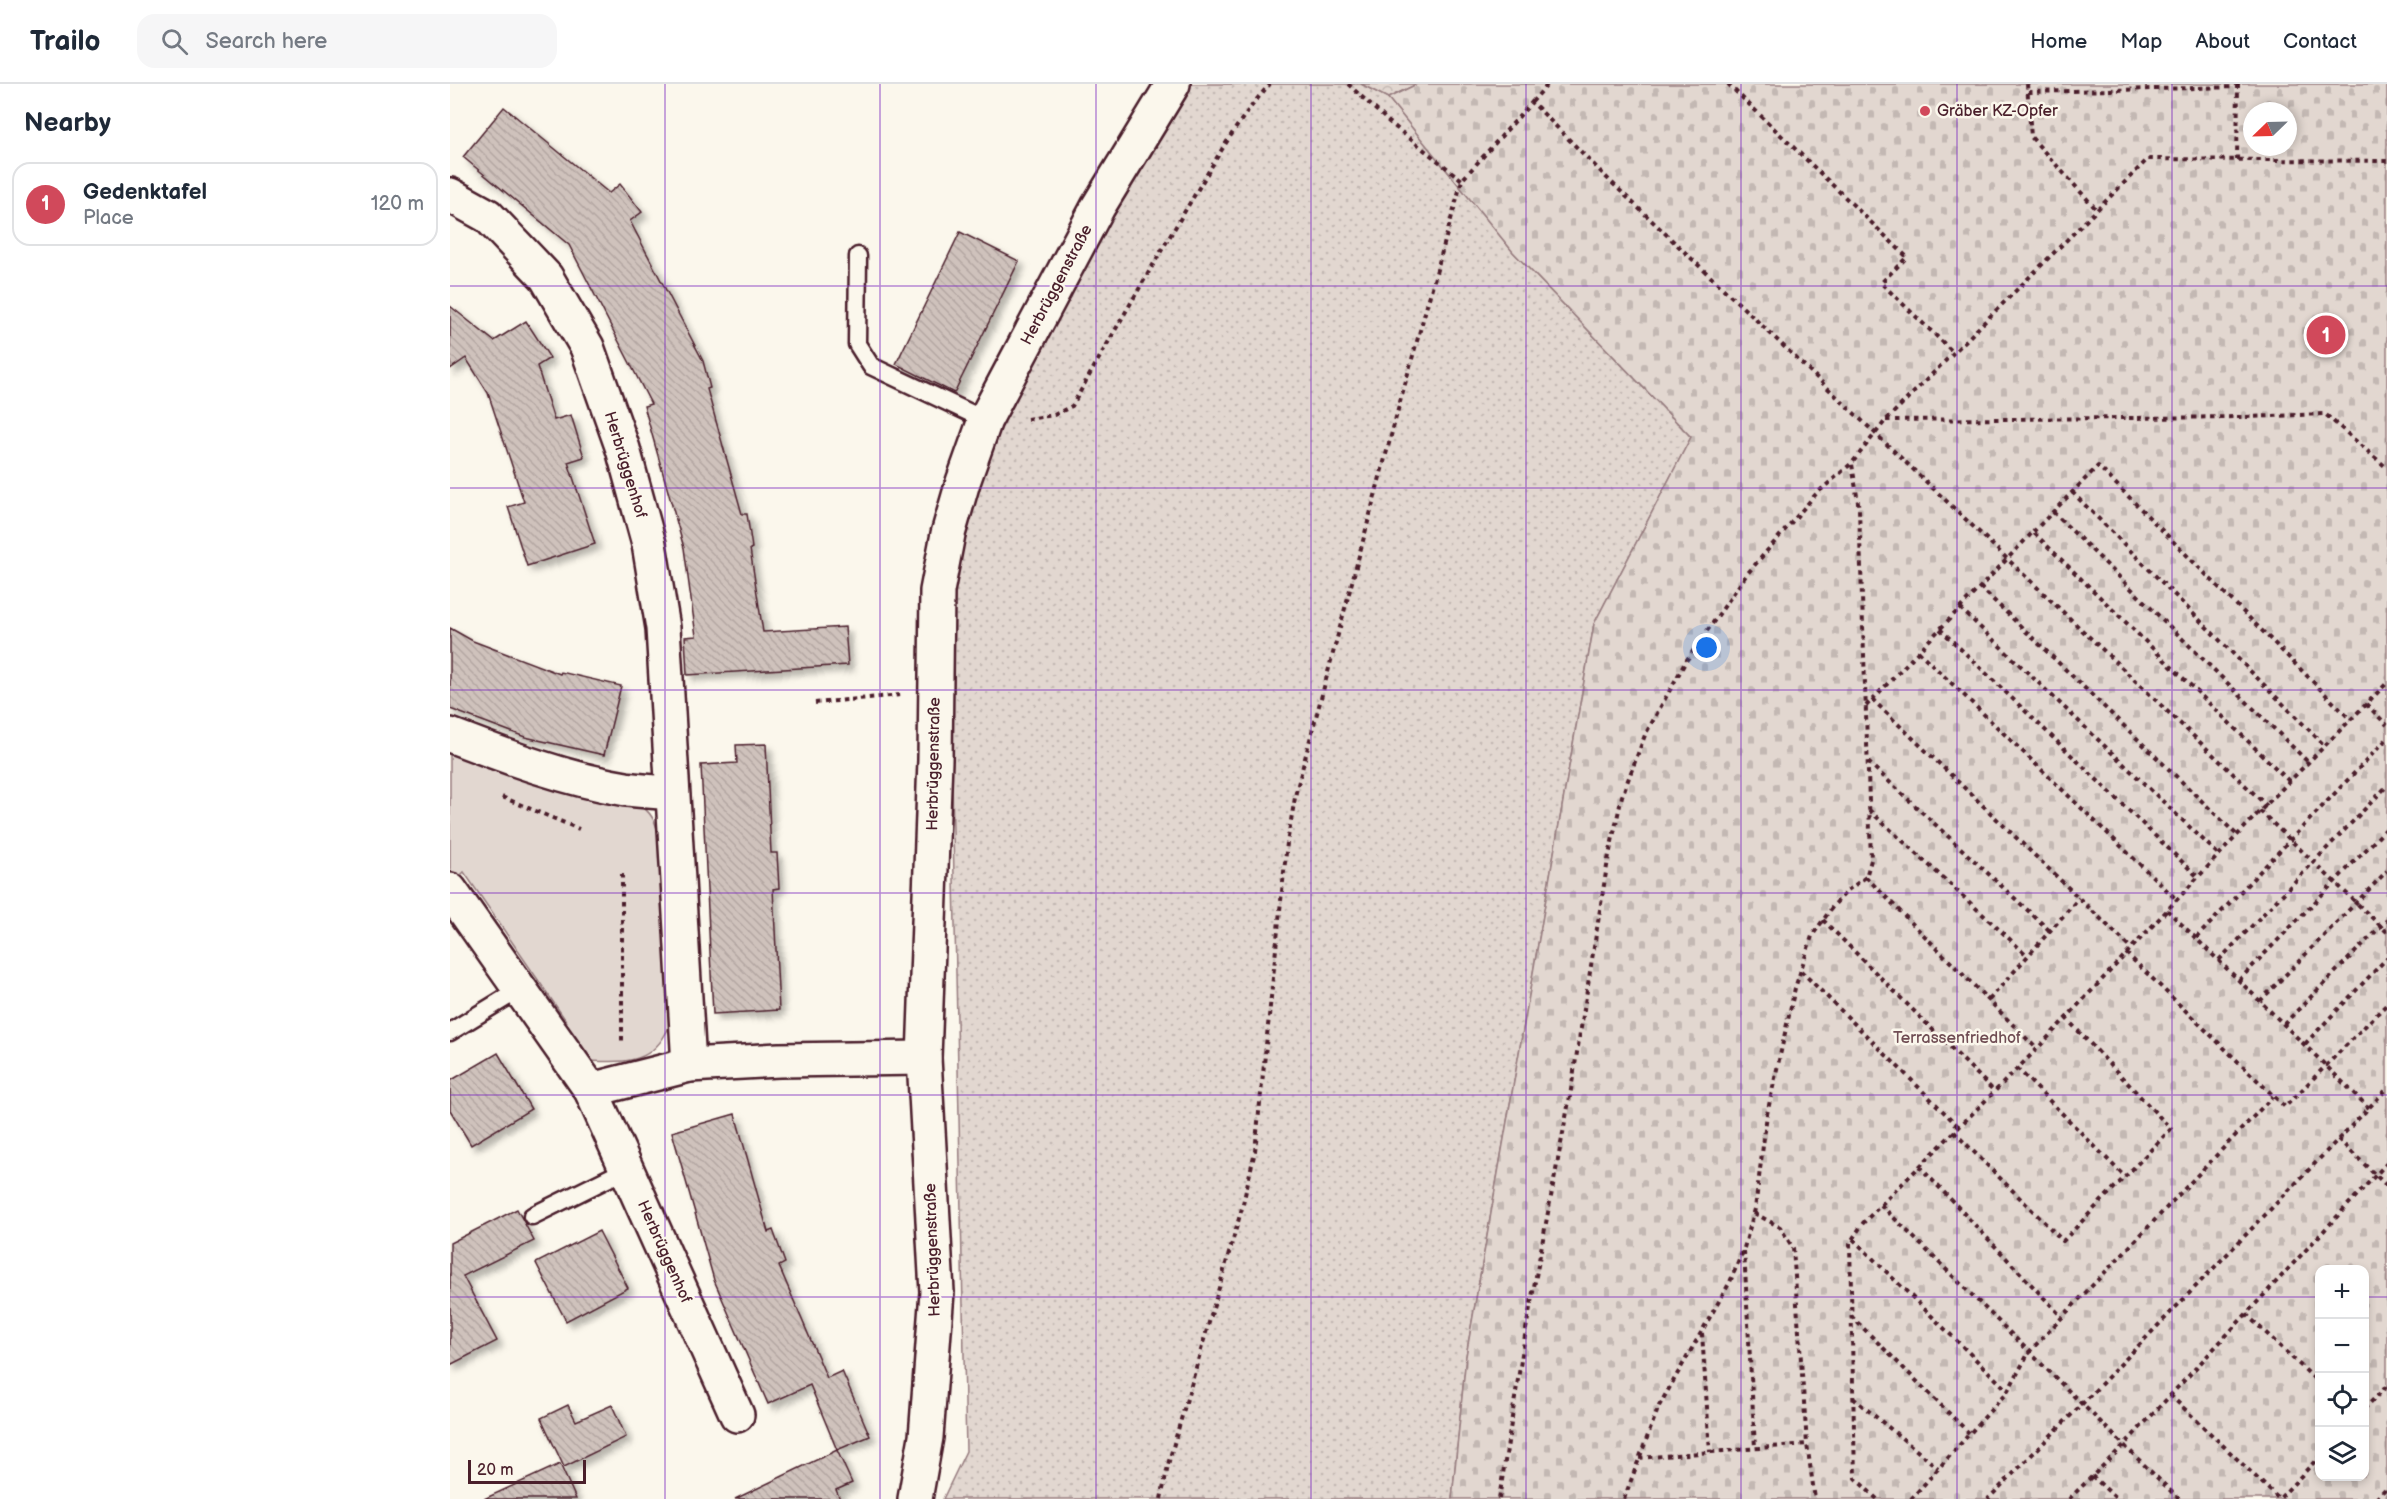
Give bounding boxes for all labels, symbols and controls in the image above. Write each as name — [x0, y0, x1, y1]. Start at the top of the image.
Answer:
search box — [137, 14, 557, 68]
text: Trailo — [30, 25, 101, 58]
icon: search — [158, 25, 191, 58]
text: Search here — [206, 28, 327, 55]
text: Home — [2030, 29, 2087, 54]
text: Map — [2120, 29, 2162, 54]
text: About — [2195, 29, 2250, 54]
text: Contact — [2283, 29, 2357, 54]
place label: Gräber KZ-Opfer — [1937, 102, 2058, 121]
north arrow — [2243, 102, 2297, 156]
marker: Gräber KZ-Opfer — [1918, 104, 1932, 118]
text: Nearby — [24, 108, 111, 139]
text: Gedenktafel — [83, 179, 207, 206]
text: 1 — [41, 192, 50, 216]
text: 120 m — [371, 192, 424, 216]
text: Place — [83, 206, 134, 230]
street label: Herbrüggenstraße — [1017, 221, 1097, 348]
pin: 1 — [2306, 312, 2346, 358]
street label: Herbrüggenhof — [600, 409, 650, 521]
your location — [1692, 633, 1721, 662]
street label: Herbrüggenstraße — [923, 697, 945, 831]
park label: Terrassenfriedhof — [1893, 1029, 2021, 1048]
street label: Herbrüggenstraße — [921, 1182, 945, 1317]
street label: Herbrüggenhof — [633, 1198, 695, 1306]
map controls — [2315, 1265, 2369, 1481]
button: + — [2315, 1265, 2369, 1319]
button: − — [2315, 1319, 2369, 1373]
button: locate — [2315, 1373, 2369, 1427]
button: layers — [2315, 1427, 2369, 1481]
scale bar — [468, 1457, 586, 1484]
text: 20 m — [477, 1461, 513, 1480]

